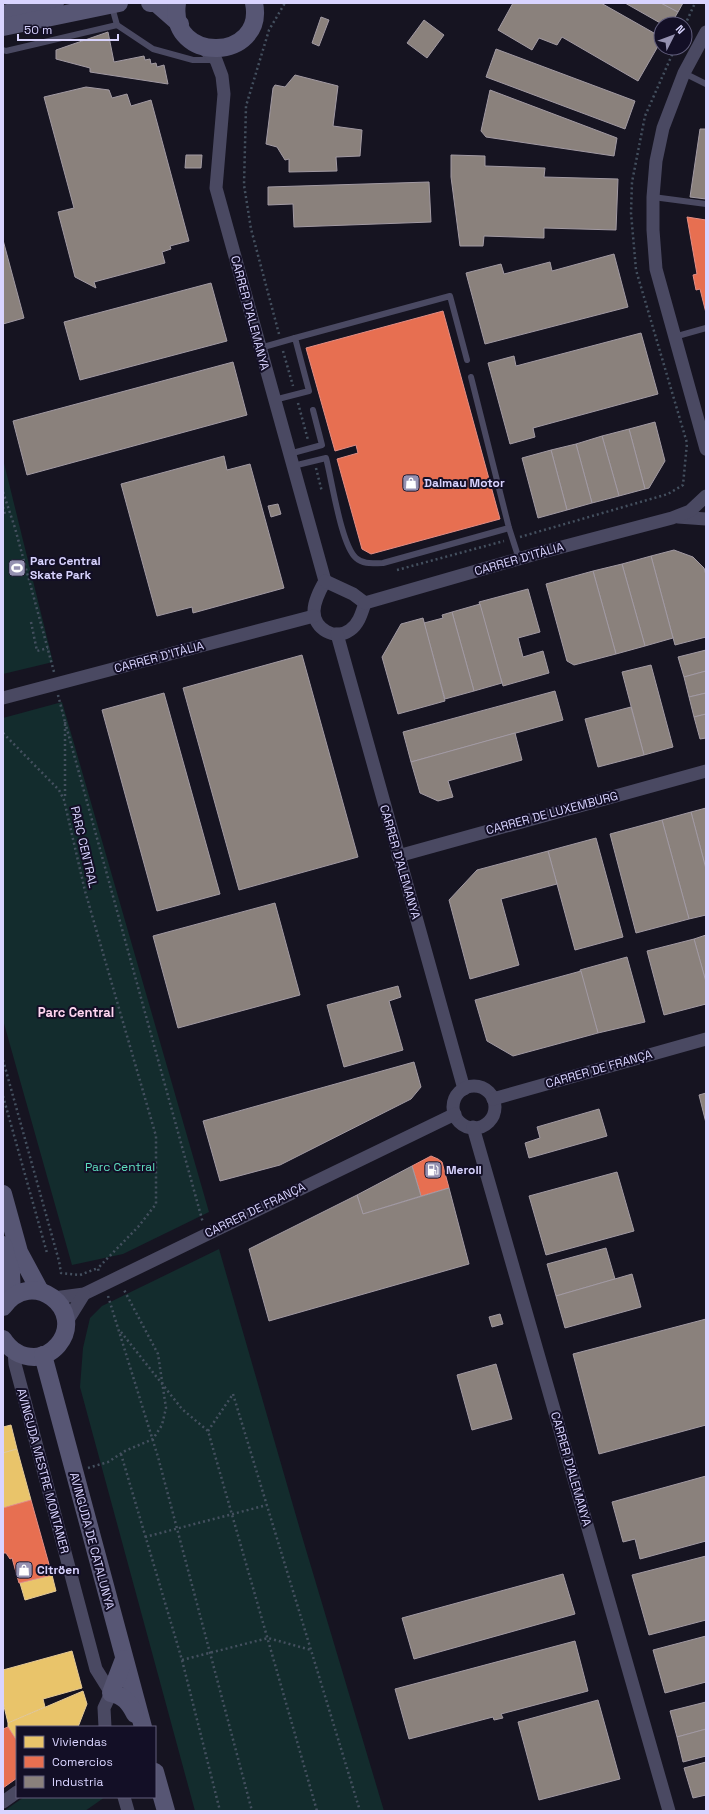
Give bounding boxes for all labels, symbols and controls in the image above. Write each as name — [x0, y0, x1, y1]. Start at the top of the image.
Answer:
scale bar — [18, 16, 118, 42]
north arrow — [653, 16, 693, 56]
text: 50 m — [24, 22, 52, 38]
text: N — [673, 22, 688, 37]
street label: CARRER D'ALEMANYA — [227, 254, 273, 373]
shop icon: Dalmau Motor — [401, 473, 421, 493]
place label: Dalmau Motor — [424, 475, 505, 491]
street label: CARRER D'ITÀLIA — [472, 538, 566, 579]
place label: Parc Central Skate Park — [30, 553, 101, 583]
sports icon: Parc Central Skate Park — [7, 558, 27, 578]
street label: CARRER D'ITÀLIA — [112, 637, 206, 677]
street label: CARRER DE LUXEMBURG — [484, 788, 620, 838]
street label: CARRER D'ALEMANYA — [376, 803, 424, 921]
street label: PARC CENTRAL — [67, 804, 101, 890]
district label: Parc Central — [38, 1004, 114, 1021]
street label: CARRER DE FRANÇA — [544, 1046, 655, 1092]
park label: Parc Central — [85, 1159, 155, 1175]
fuel station icon: Meroil — [423, 1160, 443, 1180]
place label: Meroil — [446, 1162, 482, 1178]
street label: CARRER DE FRANÇA — [202, 1178, 308, 1241]
street label: AVINGUDA MESTRE MONTANER — [13, 1387, 73, 1555]
street label: CARRER D'ALEMANYA — [547, 1410, 595, 1528]
street label: AVINGUDA DE CATALUNYA — [66, 1471, 118, 1612]
shop icon: Citröen — [14, 1560, 34, 1580]
place label: Citröen — [37, 1562, 80, 1578]
legend — [16, 1726, 156, 1798]
text: Viviendas — [52, 1734, 107, 1750]
text: Comercios — [52, 1754, 113, 1770]
text: Industria — [52, 1774, 104, 1790]

